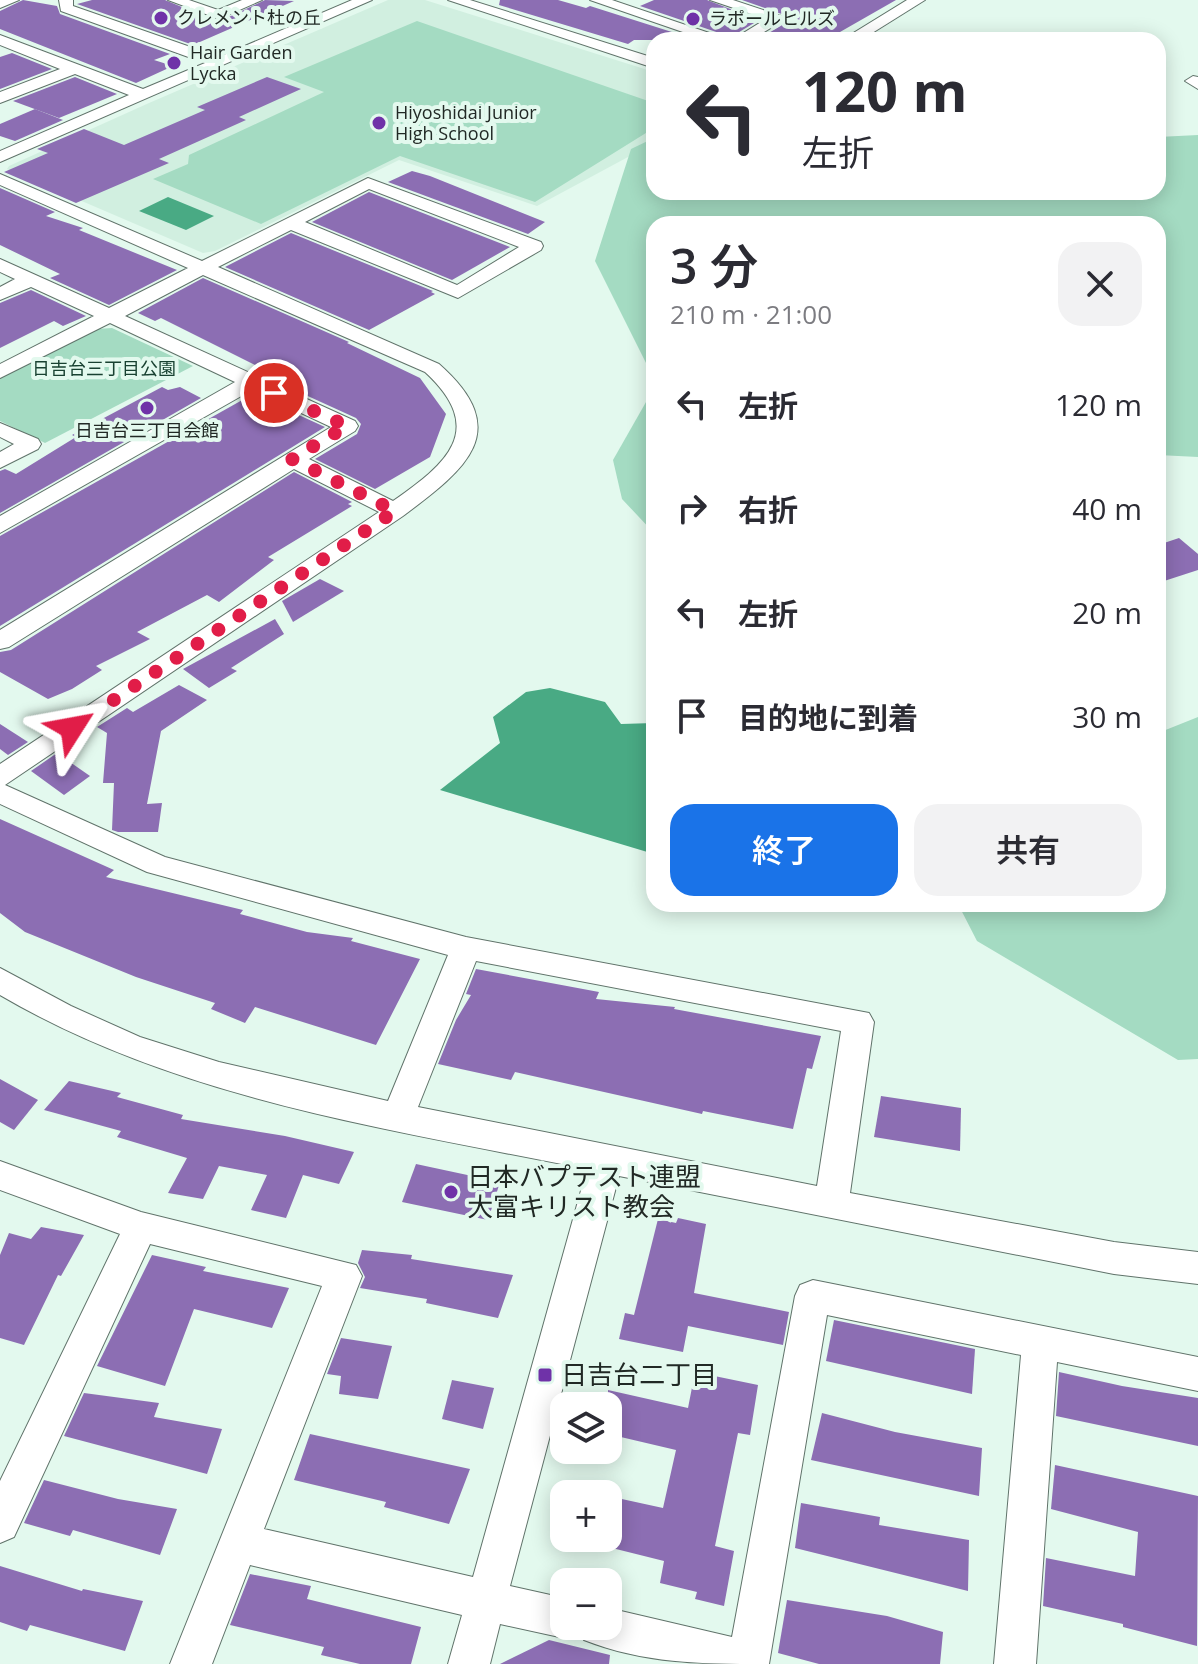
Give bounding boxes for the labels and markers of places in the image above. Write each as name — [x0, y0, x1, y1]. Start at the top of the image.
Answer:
place label: クレメント杜の丘 — [177, 5, 321, 29]
place label: ラポールヒルズ — [709, 6, 835, 30]
marker: クレメント杜の丘 — [152, 9, 170, 27]
marker: ラポールヒルズ — [684, 10, 702, 28]
place label: Hair Garden Lycka — [190, 40, 292, 85]
marker: Hair Garden Lycka — [165, 54, 183, 72]
place label: Hiyoshidai Junior High School — [395, 100, 537, 145]
marker: Hiyoshidai Junior High School — [370, 114, 388, 132]
pin — [240, 359, 308, 427]
marker: 日吉台三丁目会館 — [138, 399, 156, 417]
place label: 日吉台三丁目会館 — [75, 418, 219, 442]
place label: 日本バプテスト連盟 大富キリスト教会 — [467, 1158, 701, 1224]
marker: 日本バプテスト連盟 大富キリスト教会 — [442, 1183, 460, 1201]
place label: 日吉台二丁目 — [561, 1356, 717, 1392]
marker: 日吉台二丁目 — [536, 1366, 554, 1384]

